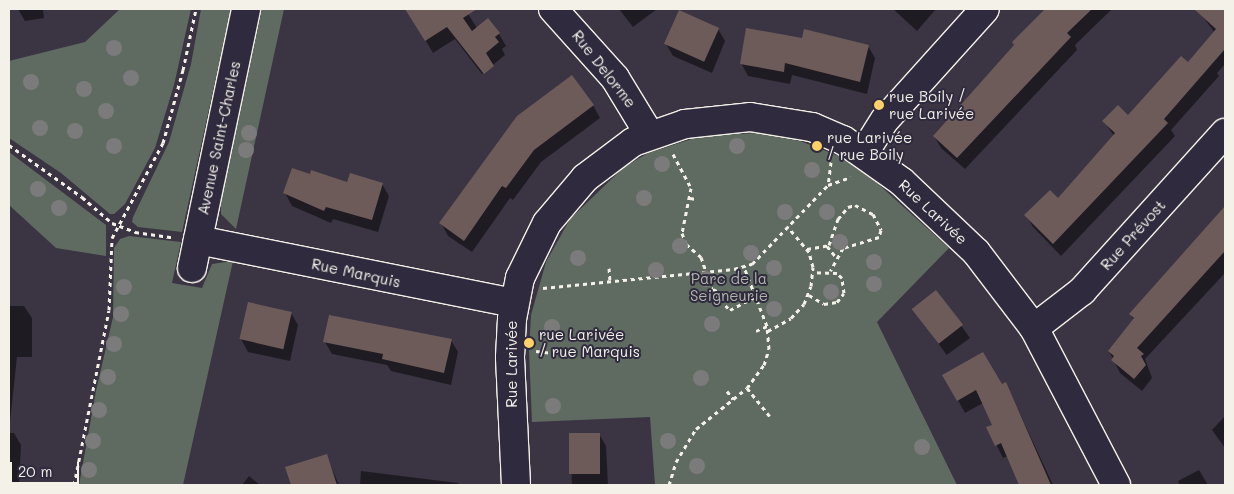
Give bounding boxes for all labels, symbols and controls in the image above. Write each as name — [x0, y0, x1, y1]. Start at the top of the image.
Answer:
street label: Rue Delorme — [568, 27, 640, 111]
street label: Avenue Saint-Charles — [194, 59, 244, 217]
place label: rue Boily / rue Larivée — [889, 87, 974, 122]
marker: rue Boily / rue Larivée — [873, 99, 885, 111]
place label: rue Larivée / rue Boily — [827, 128, 912, 163]
marker: rue Larivée / rue Boily — [811, 140, 823, 152]
street label: Rue Larivée — [895, 176, 971, 248]
street label: Rue Prévost — [1097, 196, 1169, 274]
street label: Rue Marquis — [310, 255, 402, 291]
park label: Parc de la Seigneurie — [690, 269, 768, 304]
street label: Rue Larivée — [503, 320, 521, 408]
place label: rue Larivée / rue Marquis — [539, 325, 640, 360]
marker: rue Larivée / rue Marquis — [523, 337, 535, 349]
scale bar — [12, 452, 81, 484]
text: 20 m — [18, 461, 52, 481]

